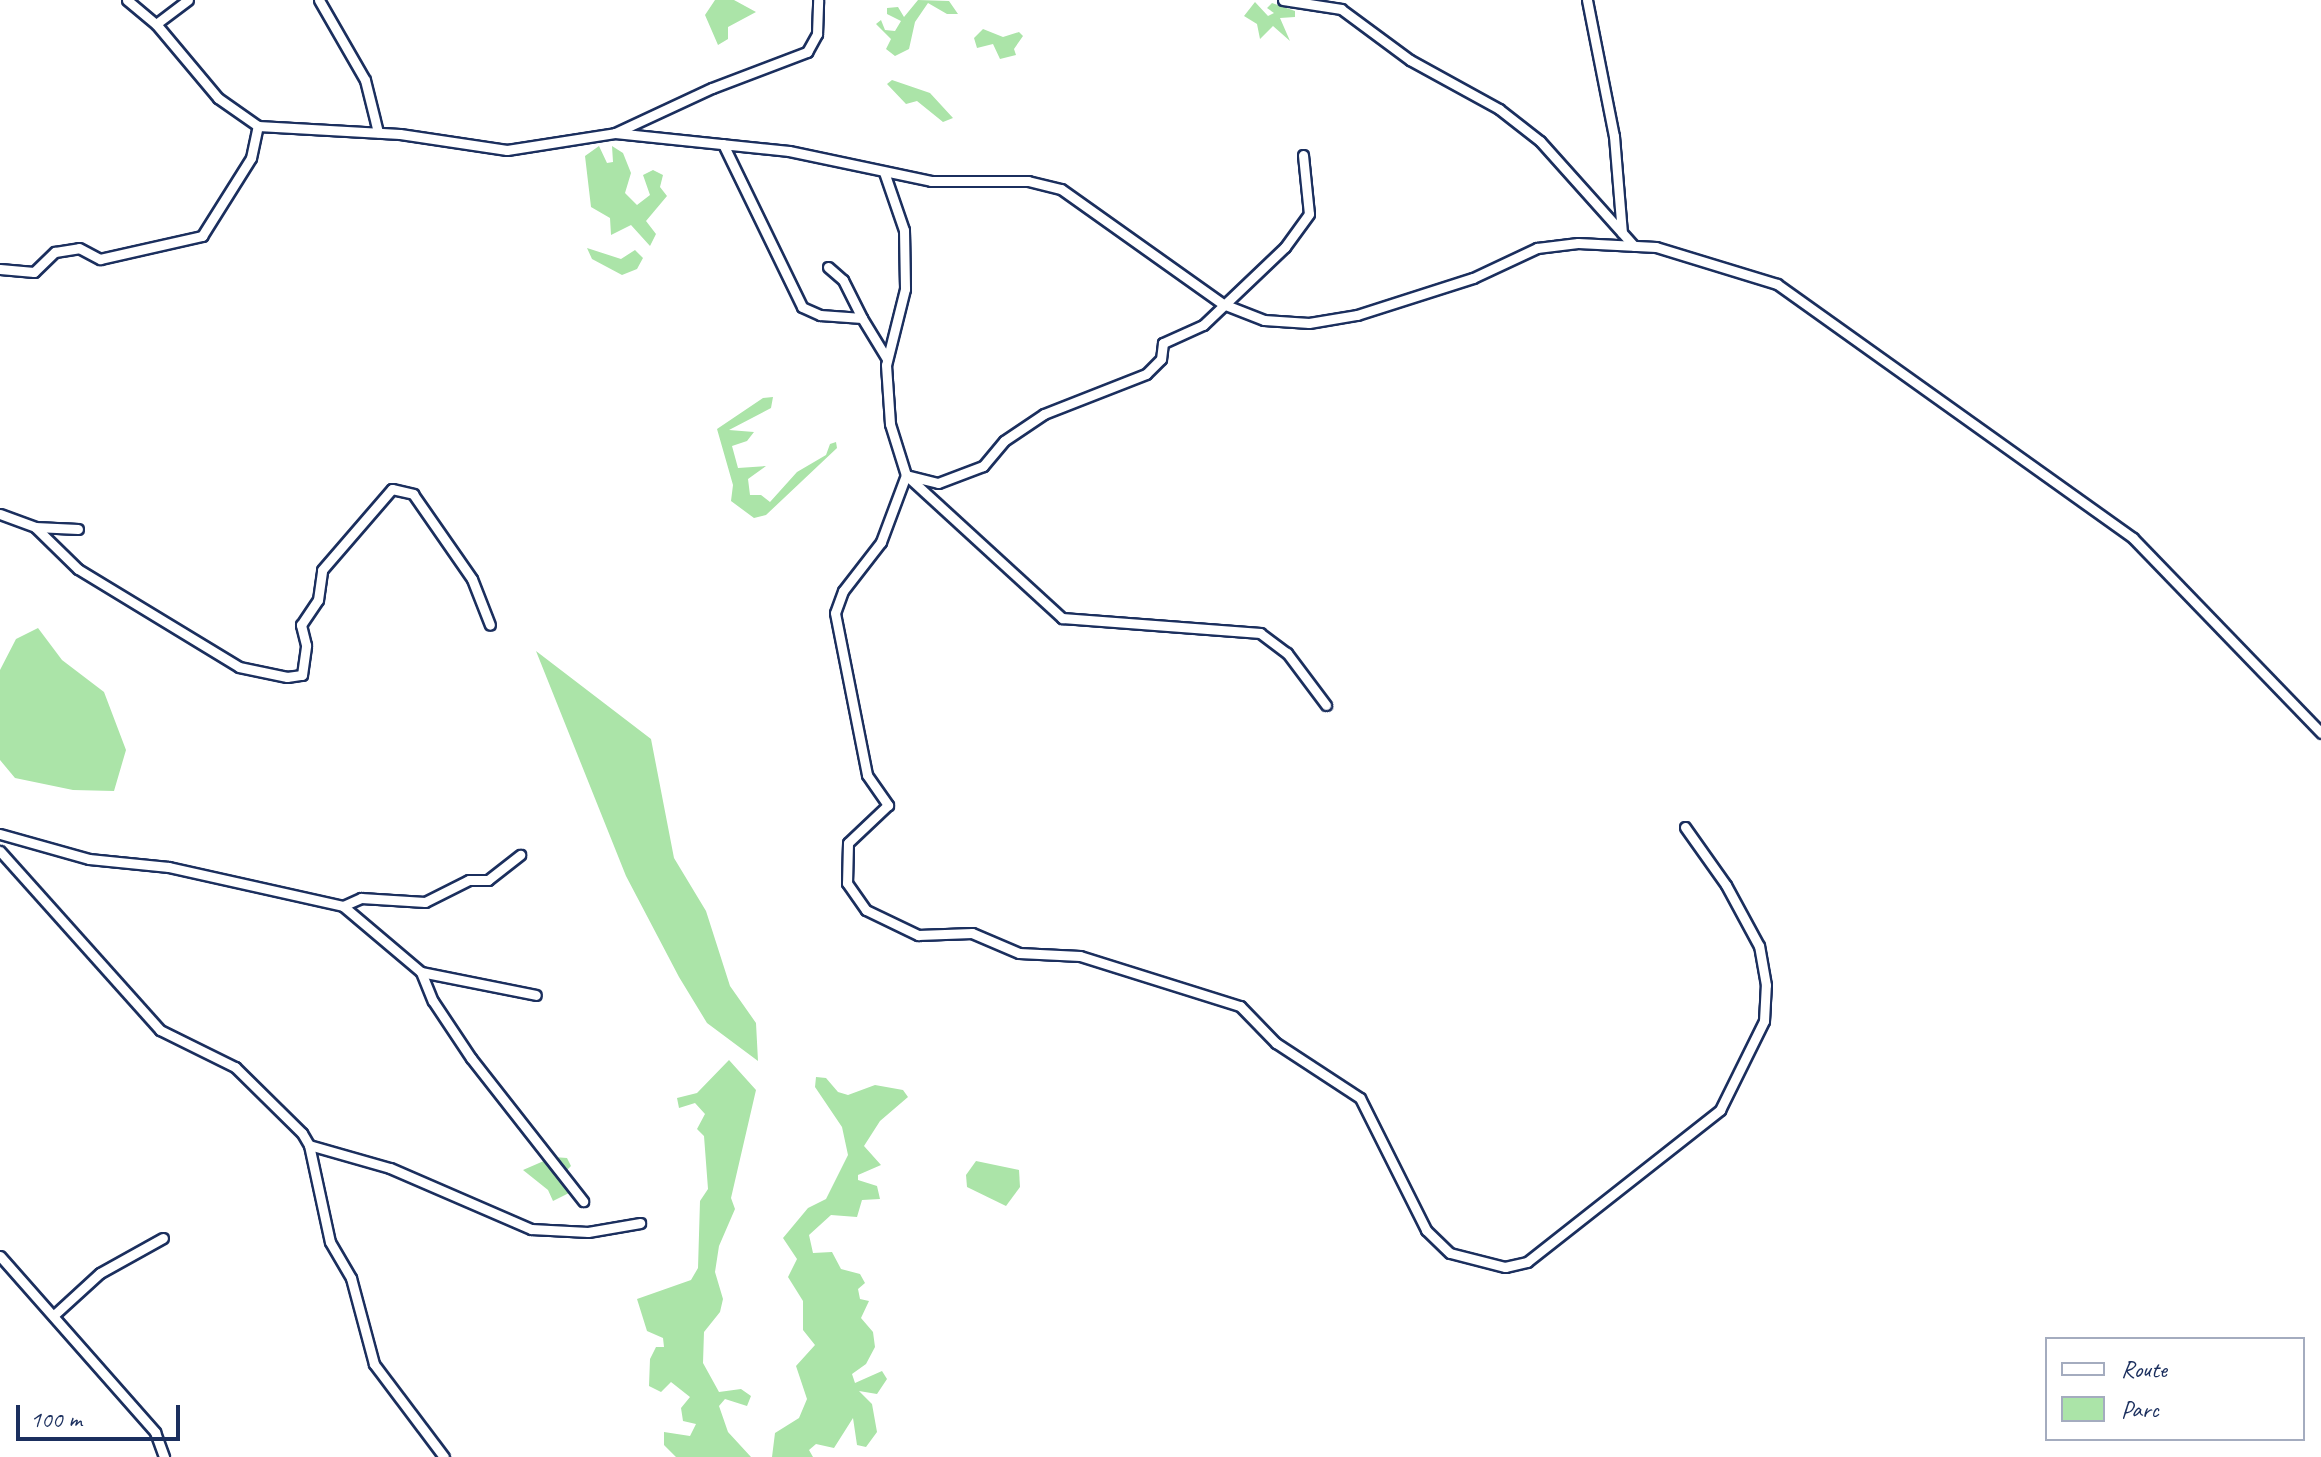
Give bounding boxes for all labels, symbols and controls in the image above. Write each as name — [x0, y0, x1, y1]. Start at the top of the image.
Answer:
legend — [2045, 1337, 2305, 1441]
text: Route — [2121, 1354, 2167, 1384]
scale bar — [20, 1389, 184, 1439]
text: Parc — [2121, 1394, 2159, 1424]
text: 100 m — [30, 1404, 82, 1434]

